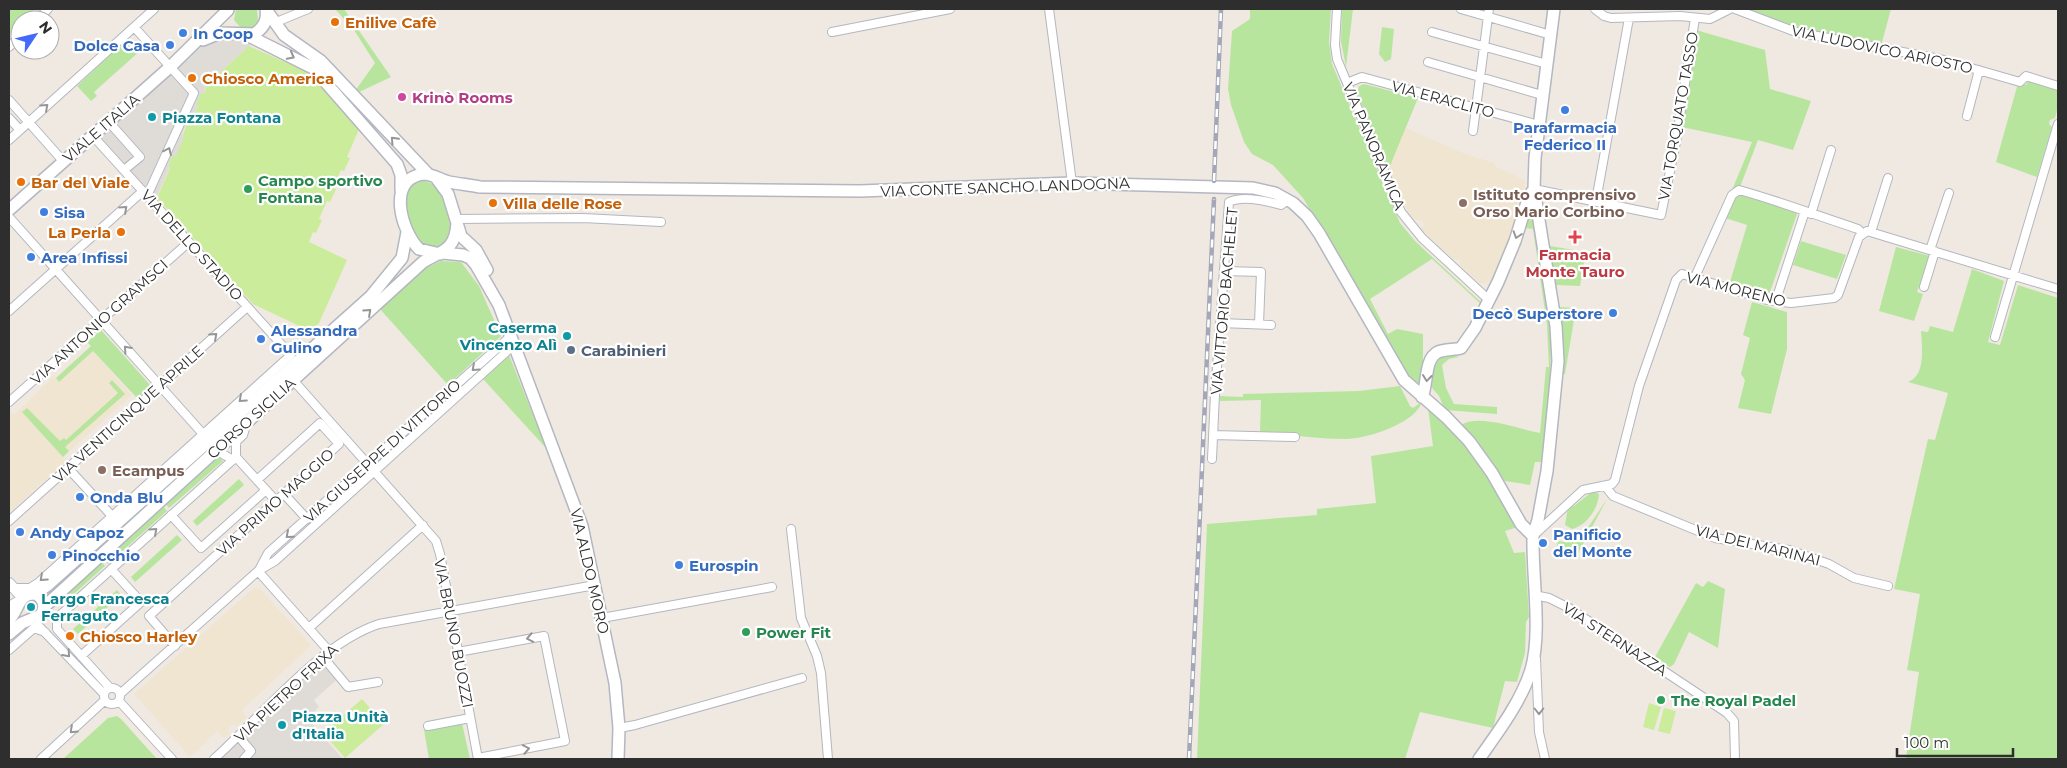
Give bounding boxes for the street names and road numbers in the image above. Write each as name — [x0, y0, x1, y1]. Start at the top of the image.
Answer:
street label: VIA LUDOVICO ARIOSTO — [1790, 20, 1974, 78]
street label: VIA TORQUATO TASSO — [1654, 30, 1702, 202]
street label: VIA ERACLITO — [1389, 76, 1497, 122]
street label: VIA PANORAMICA — [1339, 79, 1410, 213]
street label: VIALE ITALIA — [59, 89, 144, 167]
street label: VIA CONTE SANCHO LANDOGNA — [880, 173, 1130, 201]
street label: VIA DELLO STADIO — [137, 185, 247, 305]
street label: VIA VITTORIO BACHELET — [1206, 206, 1242, 396]
street label: VIA ANTONIO GRAMSCI — [26, 255, 172, 389]
street label: VIA MORENO — [1684, 267, 1788, 311]
street label: VIA VENTICINQUE APRILE — [49, 341, 207, 487]
street label: CORSO SICILIA — [203, 373, 299, 463]
street label: VIA GIUSEPPE DI VITTORIO — [299, 375, 465, 527]
street label: VIA PRIMO MAGGIO — [212, 444, 338, 560]
street label: VIA ALDO MORO — [566, 506, 614, 636]
street label: VIA DEI MARINAI — [1693, 520, 1823, 570]
street label: VIA BRUNO BUOZZI — [430, 557, 478, 709]
street label: VIA STERNAZZA — [1559, 598, 1671, 680]
street label: VIA PIETRO FRIXA — [230, 640, 342, 746]

